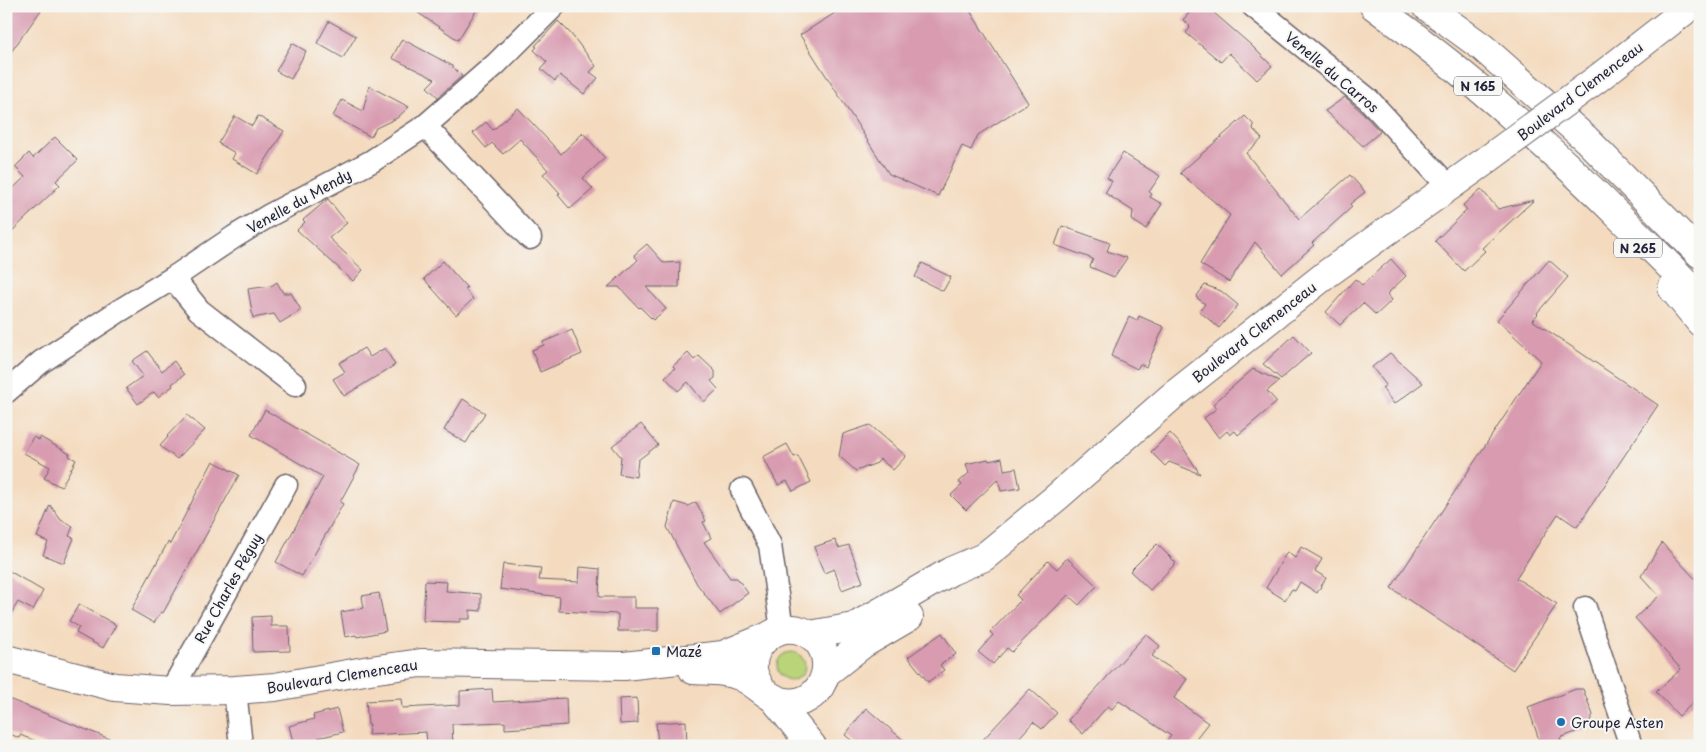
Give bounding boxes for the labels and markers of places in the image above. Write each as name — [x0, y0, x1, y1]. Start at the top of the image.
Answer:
place label: Mazé — [666, 641, 702, 662]
marker: Mazé — [650, 645, 662, 657]
place label: Groupe Asten — [1571, 712, 1664, 733]
marker: Groupe Asten — [1555, 716, 1567, 728]

